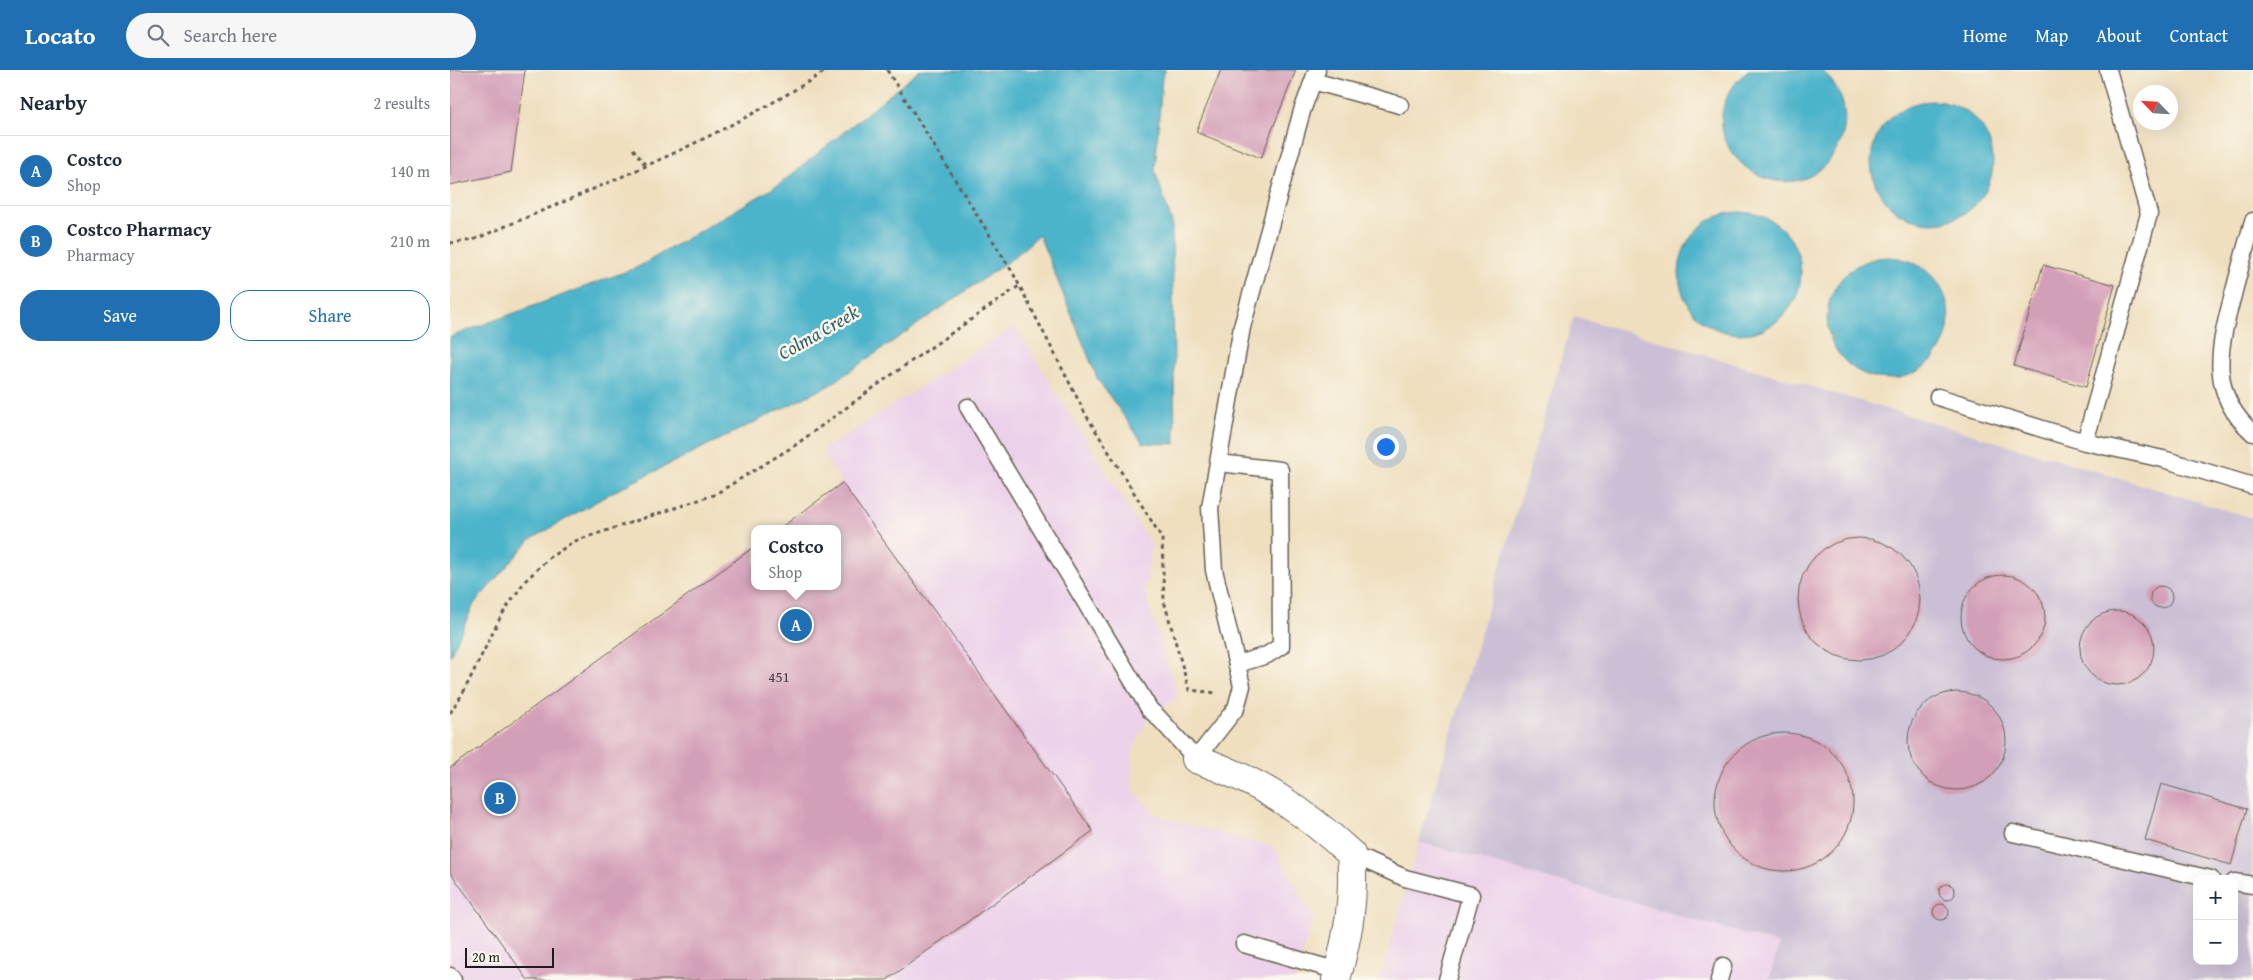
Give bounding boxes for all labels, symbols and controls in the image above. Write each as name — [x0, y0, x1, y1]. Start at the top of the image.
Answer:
search box — [126, 13, 476, 58]
text: Locato — [25, 18, 96, 53]
icon: search — [144, 21, 172, 49]
text: Search here — [184, 21, 277, 49]
text: Home — [1963, 22, 2007, 49]
text: Map — [2035, 22, 2068, 49]
text: About — [2096, 22, 2142, 49]
text: Contact — [2170, 22, 2228, 49]
north arrow — [2133, 85, 2178, 130]
text: Nearby — [20, 87, 87, 118]
text: 2 results — [373, 91, 430, 115]
text: Costco — [67, 145, 122, 173]
text: A — [31, 159, 41, 183]
text: 140 m — [390, 159, 430, 183]
text: Shop — [67, 173, 101, 197]
text: Costco Pharmacy — [67, 215, 212, 243]
text: B — [31, 229, 41, 253]
text: 210 m — [390, 229, 430, 253]
text: Pharmacy — [67, 243, 134, 267]
button: Save — [20, 290, 220, 341]
button: Share — [230, 290, 430, 341]
water label: Colma Creek — [773, 298, 864, 366]
your location — [1373, 434, 1399, 460]
popup — [751, 525, 841, 590]
text: Costco — [768, 532, 824, 560]
text: Shop — [768, 560, 802, 584]
pin: A — [780, 606, 812, 644]
house number: 451 — [768, 666, 790, 687]
pin: B — [484, 779, 516, 817]
map controls — [2193, 875, 2238, 965]
button: + — [2193, 875, 2238, 920]
button: − — [2193, 920, 2238, 965]
scale bar — [465, 945, 554, 968]
text: 20 m — [472, 947, 500, 967]

